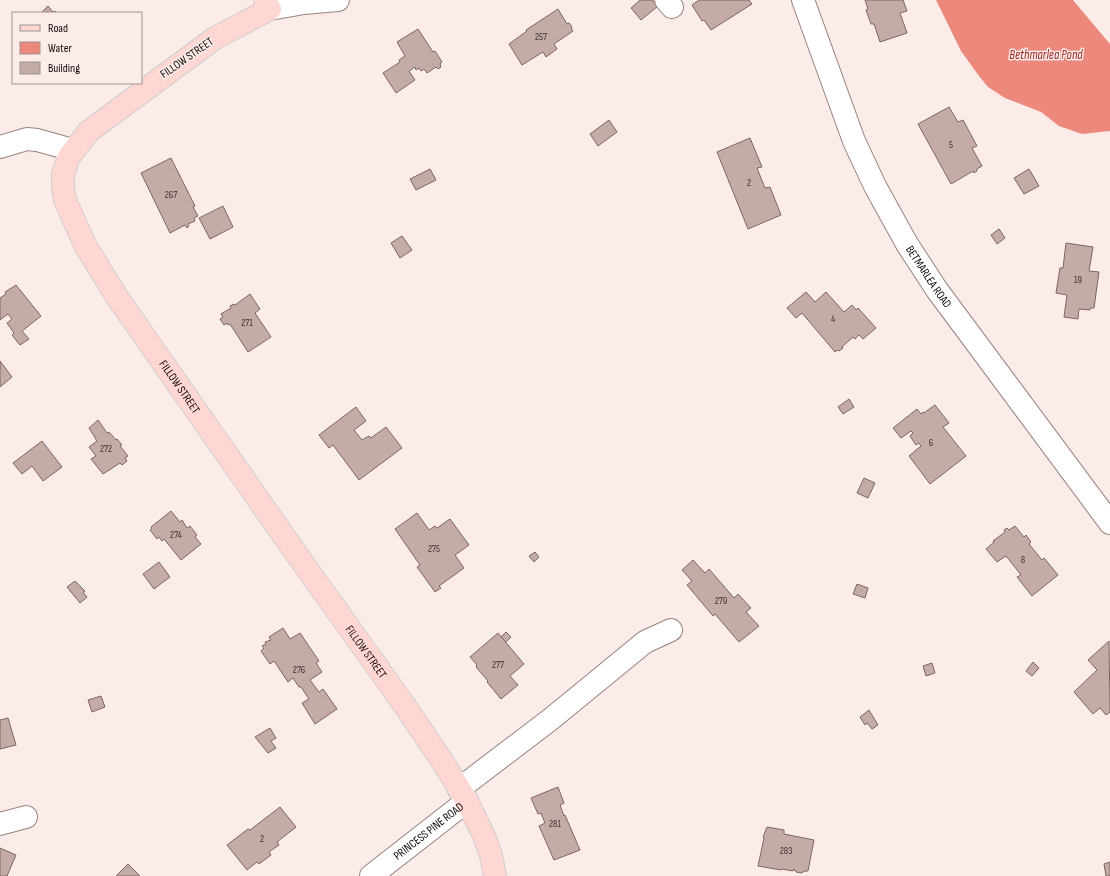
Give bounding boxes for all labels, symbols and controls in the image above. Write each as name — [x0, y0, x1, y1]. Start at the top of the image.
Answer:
legend — [12, 12, 142, 84]
text: Road — [48, 21, 68, 36]
house number: 257 — [535, 31, 547, 43]
street label: FILLOW STREET — [157, 34, 217, 82]
text: Water — [48, 41, 72, 56]
water label: Bethmarlea Pond — [1009, 47, 1083, 63]
text: Building — [48, 61, 80, 76]
house number: 5 — [949, 139, 953, 151]
house number: 2 — [747, 177, 751, 189]
house number: 267 — [165, 189, 177, 201]
street label: BETMARLEA ROAD — [903, 243, 955, 311]
house number: 19 — [1074, 274, 1082, 286]
house number: 4 — [831, 313, 835, 325]
house number: 271 — [241, 317, 253, 329]
street label: FILLOW STREET — [156, 357, 204, 417]
house number: 6 — [929, 437, 933, 449]
house number: 272 — [100, 443, 112, 455]
house number: 274 — [170, 529, 182, 541]
house number: 275 — [428, 543, 440, 555]
house number: 8 — [1021, 554, 1025, 566]
house number: 279 — [715, 595, 727, 607]
street label: FILLOW STREET — [342, 622, 390, 681]
house number: 277 — [492, 659, 504, 671]
house number: 276 — [293, 664, 305, 676]
street label: PRINCESS PINE ROAD — [390, 799, 467, 863]
house number: 281 — [549, 818, 562, 830]
house number: 2 — [260, 833, 264, 845]
house number: 283 — [780, 845, 792, 857]

